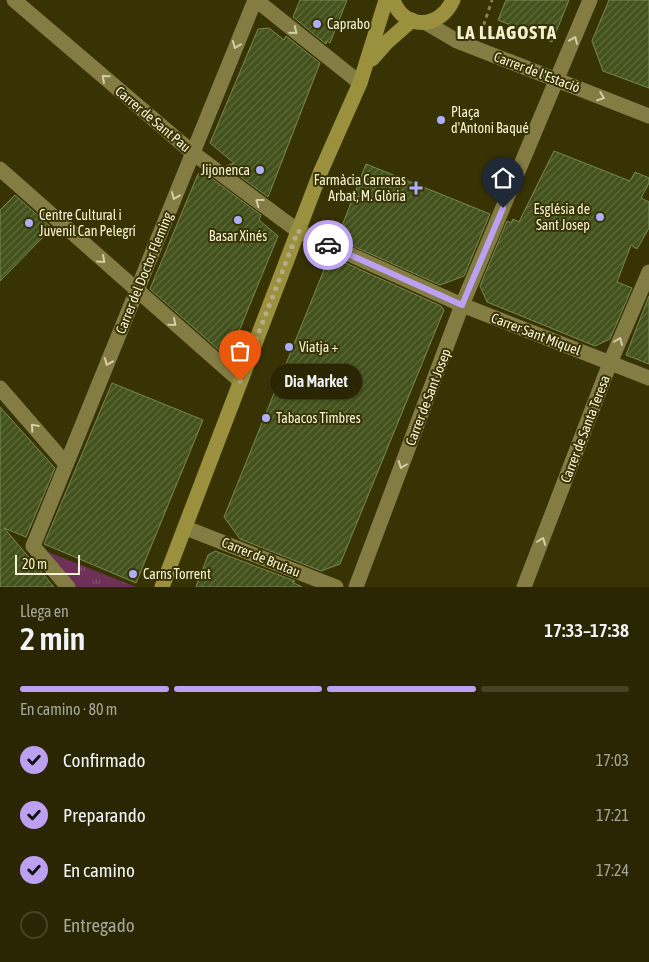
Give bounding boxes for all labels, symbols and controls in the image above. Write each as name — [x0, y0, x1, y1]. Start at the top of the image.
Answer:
place label: Caprabo — [327, 16, 370, 32]
marker: Caprabo — [311, 18, 323, 30]
district label: LA LLAGOSTA — [457, 21, 557, 43]
one-way arrow — [289, 25, 298, 34]
one-way arrow — [567, 36, 578, 45]
one-way arrow — [232, 40, 243, 49]
street label: Carrer de l'Estació — [492, 48, 582, 96]
one-way arrow — [102, 76, 111, 84]
street label: Carrer de Sant Pau — [112, 83, 194, 155]
one-way arrow — [597, 92, 605, 102]
place label: Plaça d'Antoni Baqué — [451, 104, 529, 136]
marker: Plaça d'Antoni Baqué — [435, 114, 447, 126]
pin — [482, 157, 524, 208]
place label: Jijonenca — [201, 162, 250, 178]
marker: Jijonenca — [254, 164, 266, 176]
icon: home — [489, 164, 517, 192]
place label: Farmàcia Carreras Arbat, M. Glòria — [314, 172, 406, 204]
marker: Farmàcia Carreras Arbat, M. Glòria — [410, 182, 422, 194]
one-way arrow — [171, 191, 182, 200]
one-way arrow — [256, 200, 265, 208]
place label: Església de Sant Josep — [534, 201, 590, 233]
place label: Centre Cultural i Juvenil Can Pelegrí — [39, 207, 136, 239]
street label: Carrer del Doctor Fleming — [112, 210, 176, 336]
marker: Església de Sant Josep — [594, 211, 606, 223]
marker: Basar Xinés — [232, 214, 244, 226]
marker: Centre Cultural i Juvenil Can Pelegrí — [23, 217, 35, 229]
courier — [303, 220, 353, 270]
place label: Basar Xinés — [209, 228, 267, 244]
icon: car — [314, 231, 342, 259]
one-way arrow — [96, 254, 105, 263]
street label: Carrer Sant Miquel — [489, 310, 583, 359]
one-way arrow — [168, 317, 177, 326]
pin — [219, 330, 261, 381]
icon: bag — [226, 337, 254, 365]
one-way arrow — [613, 337, 624, 346]
place label: Viatja + — [299, 339, 339, 355]
marker: Viatja + — [283, 341, 295, 353]
street label: Carrer de Sant Josep — [402, 346, 454, 448]
one-way arrow — [103, 358, 113, 366]
callout: Dia Market — [270, 364, 362, 398]
text: Dia Market — [284, 372, 348, 390]
street label: Carrer de Santa Teresa — [557, 373, 613, 485]
place label: Tabacos Timbres — [276, 410, 361, 426]
marker: Tabacos Timbres — [260, 412, 272, 424]
one-way arrow — [31, 424, 40, 433]
one-way arrow — [398, 460, 408, 469]
street label: Carrer de Brutau — [219, 534, 303, 580]
one-way arrow — [536, 538, 546, 546]
scale bar — [15, 552, 80, 575]
text: 20 m — [22, 556, 47, 572]
place label: Carns Torrent — [143, 566, 211, 582]
marker: Carns Torrent — [127, 568, 139, 580]
text: Llega en — [20, 602, 69, 620]
text: 17:33–17:38 — [544, 619, 629, 641]
text: 2 min — [20, 620, 85, 657]
text: En camino · 80 m — [20, 700, 117, 718]
icon: check — [20, 746, 48, 774]
text: Confirmado — [63, 749, 145, 771]
text: 17:03 — [596, 751, 629, 769]
icon: check — [20, 801, 48, 829]
text: Preparando — [63, 804, 146, 826]
text: 17:21 — [596, 806, 629, 824]
icon: check — [20, 856, 48, 884]
text: En camino — [63, 859, 135, 881]
text: 17:24 — [596, 861, 629, 879]
text: Entregado — [63, 914, 135, 936]

